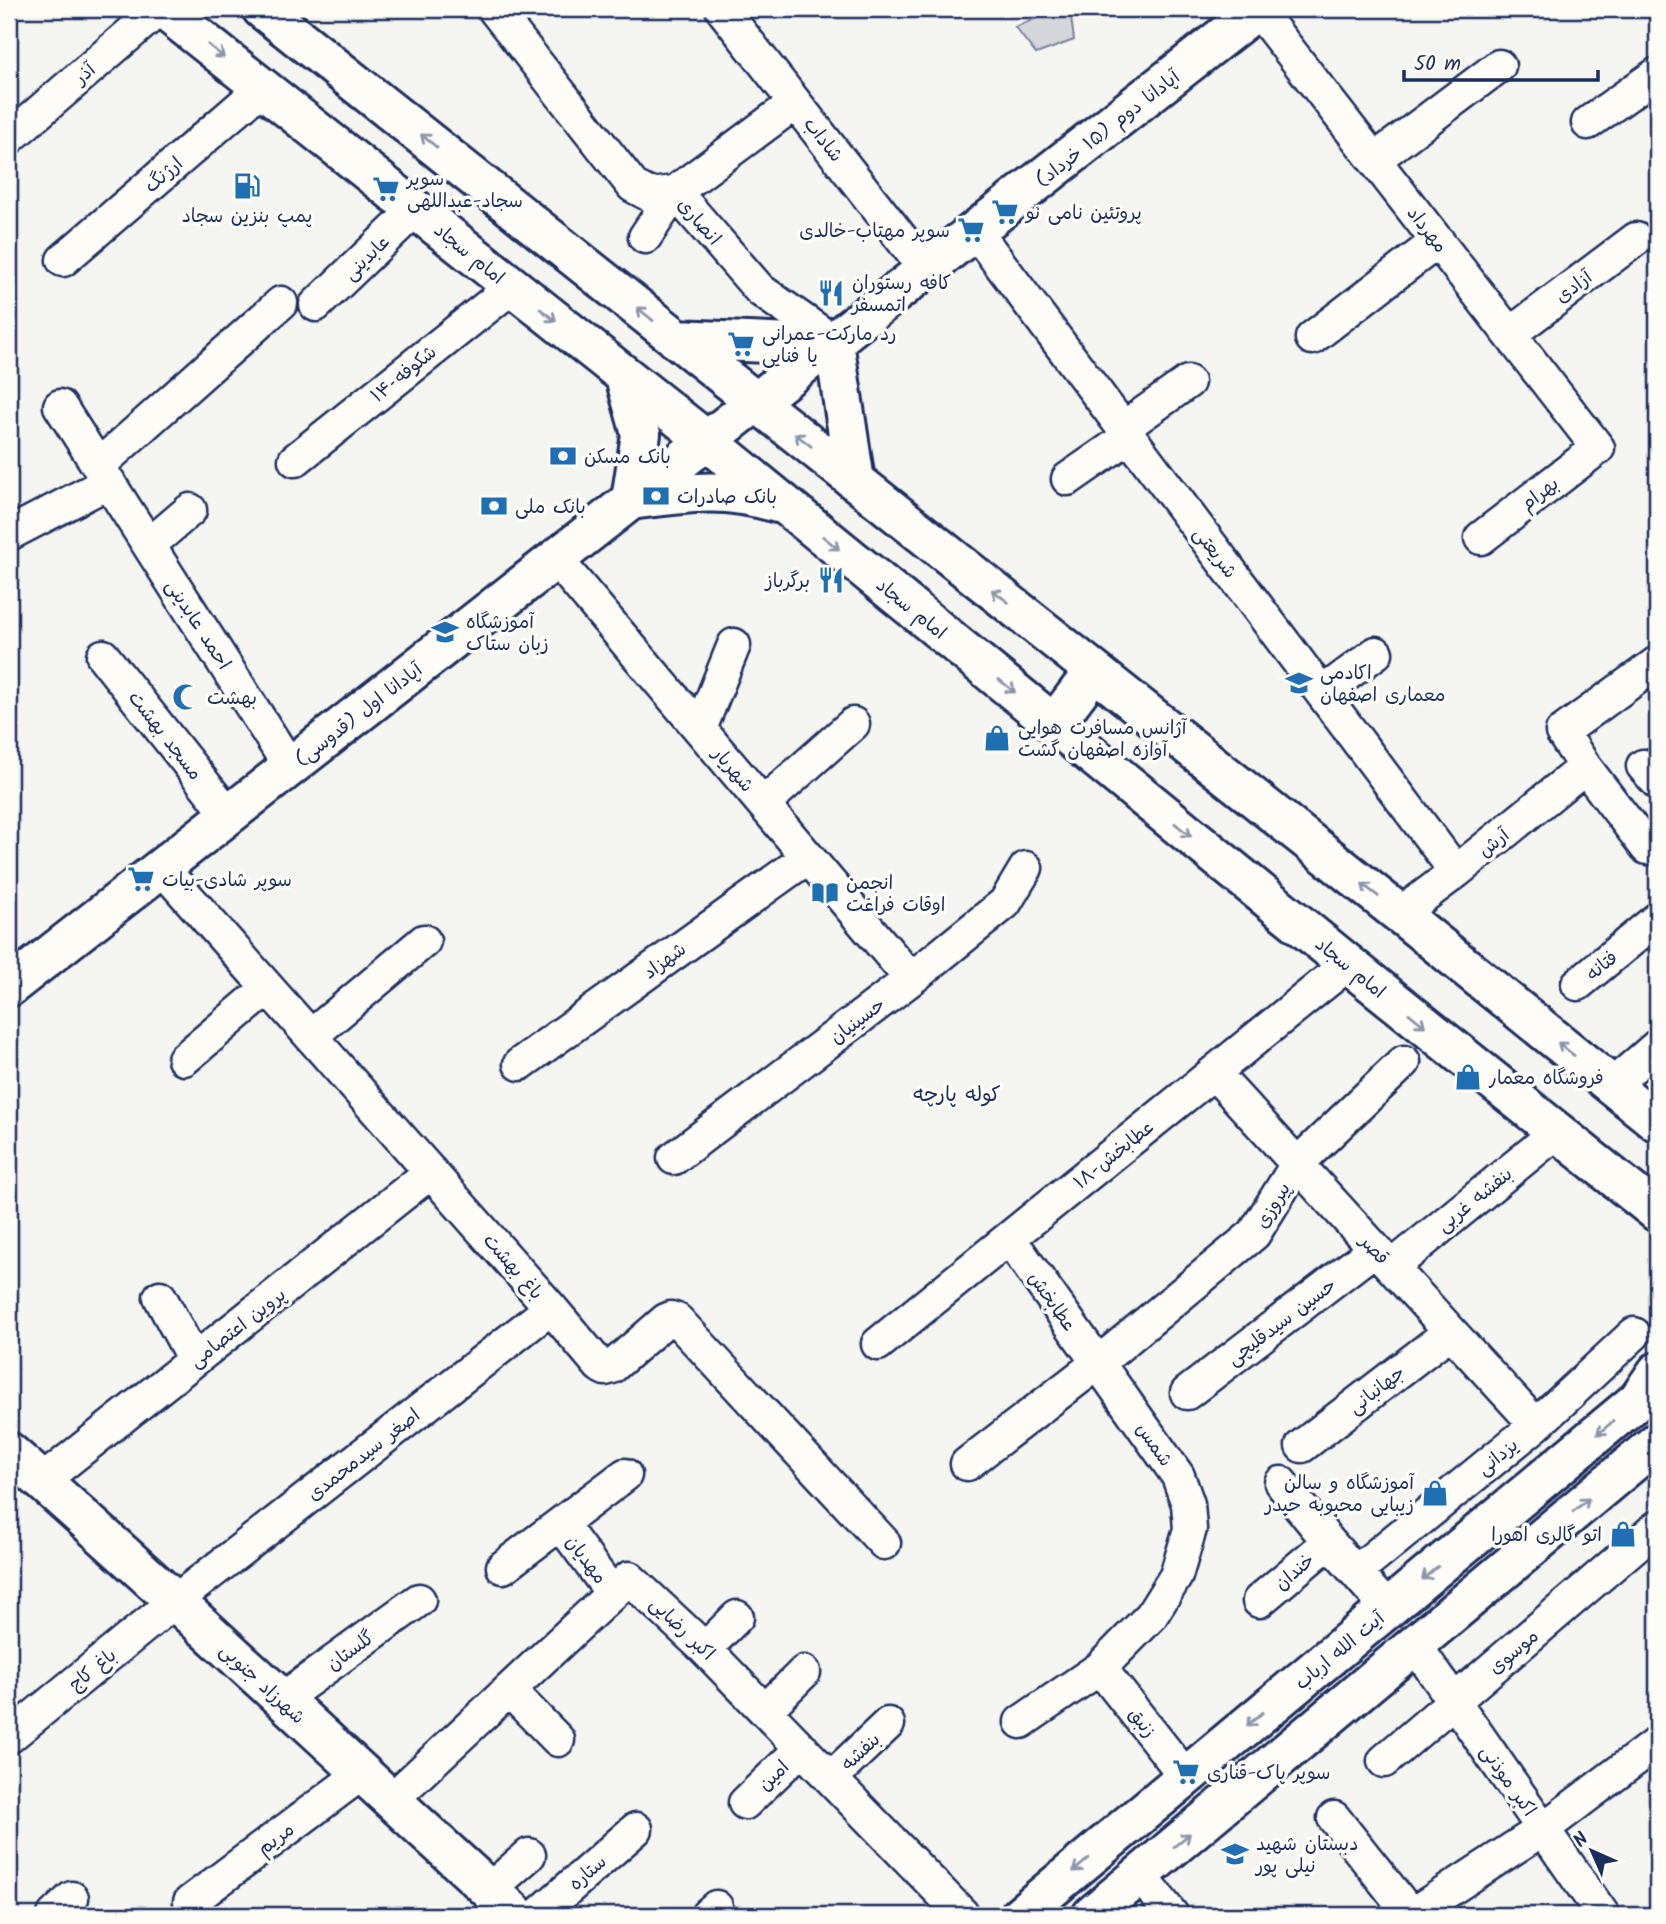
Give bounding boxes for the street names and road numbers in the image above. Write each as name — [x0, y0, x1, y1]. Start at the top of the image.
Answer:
street label: آذر — [66, 55, 104, 94]
street label: آپادانا دوم (۱۵ خرداد) — [1029, 63, 1188, 196]
street label: شاداب — [795, 111, 850, 169]
street label: ارژنگ — [138, 150, 190, 201]
street label: انصاری — [669, 192, 728, 253]
street label: مهرداد — [1398, 200, 1454, 260]
street label: امام سجاد — [427, 216, 511, 293]
street label: عابدینی — [337, 228, 398, 288]
street label: آزادی — [1549, 263, 1600, 312]
street label: ۱۴-شکوفه — [364, 338, 444, 411]
street label: بهرام — [1514, 470, 1566, 519]
street label: شریعتی — [1185, 521, 1244, 586]
street label: امام سجاد — [869, 571, 953, 648]
street label: احمد عابدینی — [157, 574, 238, 676]
street label: آپادانا اول (قدوسی) — [289, 655, 431, 775]
street label: مسجد بهشت — [120, 685, 209, 787]
street label: شهریار — [703, 739, 761, 800]
street label: آرش — [1472, 821, 1518, 866]
street label: امام سجاد — [1308, 930, 1392, 1007]
street label: شهزاد — [637, 936, 693, 988]
street label: فتانه — [1579, 944, 1625, 989]
street label: حسینیان — [824, 991, 892, 1053]
street label: ۱۸-عطابخش — [1067, 1114, 1161, 1198]
street label: بنفشه غربی — [1431, 1161, 1520, 1241]
street label: پیروزی — [1248, 1177, 1299, 1235]
street label: باغ بهشت — [475, 1227, 550, 1307]
street label: قصر — [1350, 1227, 1396, 1272]
street label: عطابخش — [1020, 1266, 1083, 1338]
street label: حسین سیدقلیچی — [1221, 1271, 1343, 1374]
street label: پروین اعتصامی — [183, 1281, 293, 1376]
street label: جهانبانی — [1342, 1359, 1412, 1423]
street label: اصغر سیدمحمدی — [301, 1402, 427, 1509]
street label: شمس — [1127, 1417, 1180, 1474]
street label: یزدانی — [1471, 1431, 1526, 1484]
street label: مهدیان — [557, 1529, 614, 1591]
street label: خندان — [1268, 1547, 1322, 1599]
street label: اکبر رضایی — [642, 1590, 721, 1669]
street label: آیت الله ارباب — [1289, 1604, 1393, 1698]
street label: موسوی — [1482, 1622, 1546, 1683]
street label: گلستان — [321, 1624, 381, 1679]
street label: شهرزاد جنوبی — [212, 1637, 311, 1732]
street label: باغ کاج — [63, 1642, 124, 1699]
street label: زنبق — [1120, 1702, 1163, 1745]
street label: بنفشه — [835, 1726, 888, 1779]
street label: اکبر موذنی — [1472, 1739, 1543, 1823]
street label: امین — [752, 1754, 797, 1799]
street label: مریم — [251, 1816, 301, 1864]
street label: ستاره — [562, 1848, 614, 1899]

